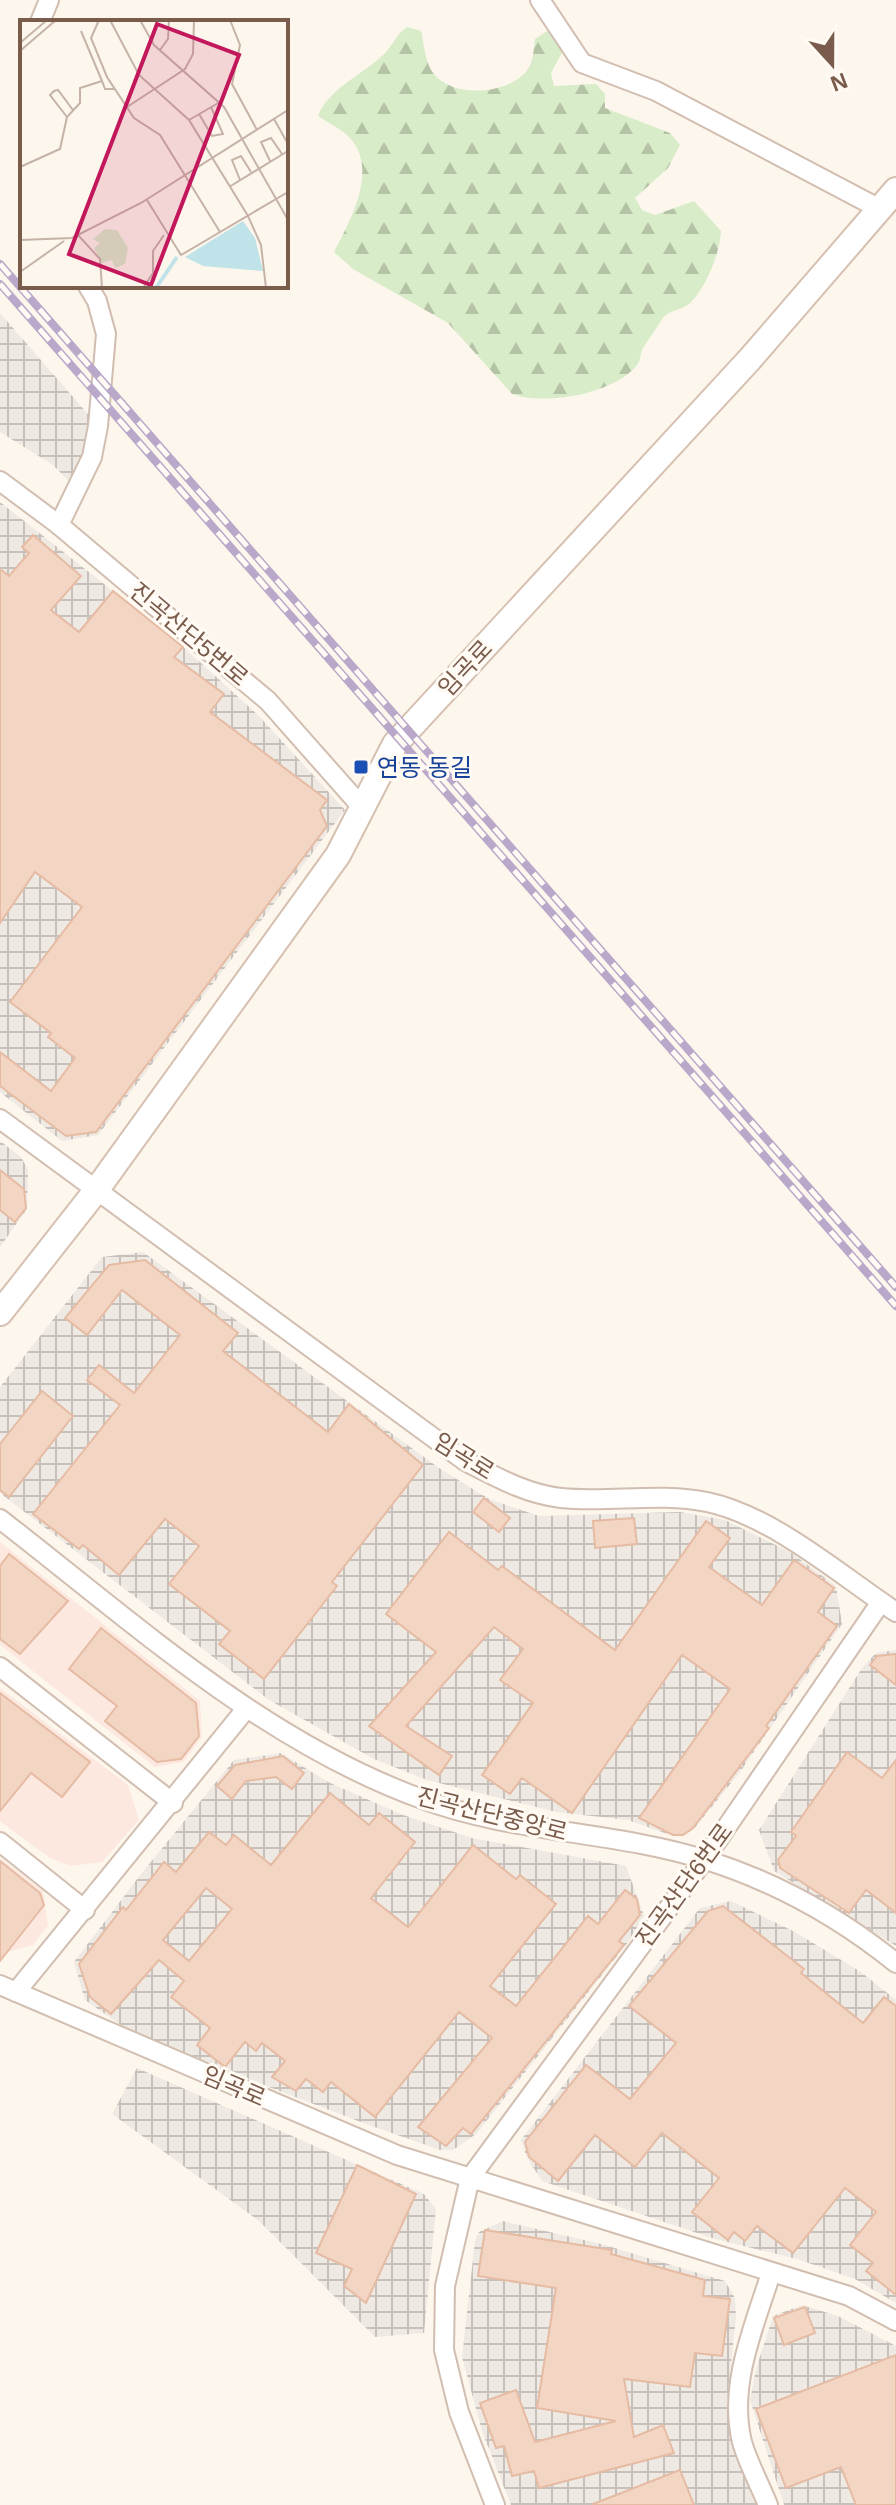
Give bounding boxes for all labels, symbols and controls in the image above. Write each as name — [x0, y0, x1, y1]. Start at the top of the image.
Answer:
inset map — [20, 20, 288, 288]
north arrow — [792, 24, 872, 104]
text: N — [827, 68, 851, 97]
street label: 진곡산단5번로 — [124, 577, 254, 691]
street label: 임곡로 — [433, 635, 497, 701]
place label: 연동 동길 — [377, 754, 472, 781]
marker: 연동 동길 — [352, 758, 370, 776]
street label: 임곡로 — [429, 1427, 499, 1485]
street label: 진곡산단중앙로 — [414, 1782, 570, 1846]
street label: 진곡산단6번로 — [630, 1818, 738, 1952]
street label: 임곡로 — [198, 2061, 270, 2111]

